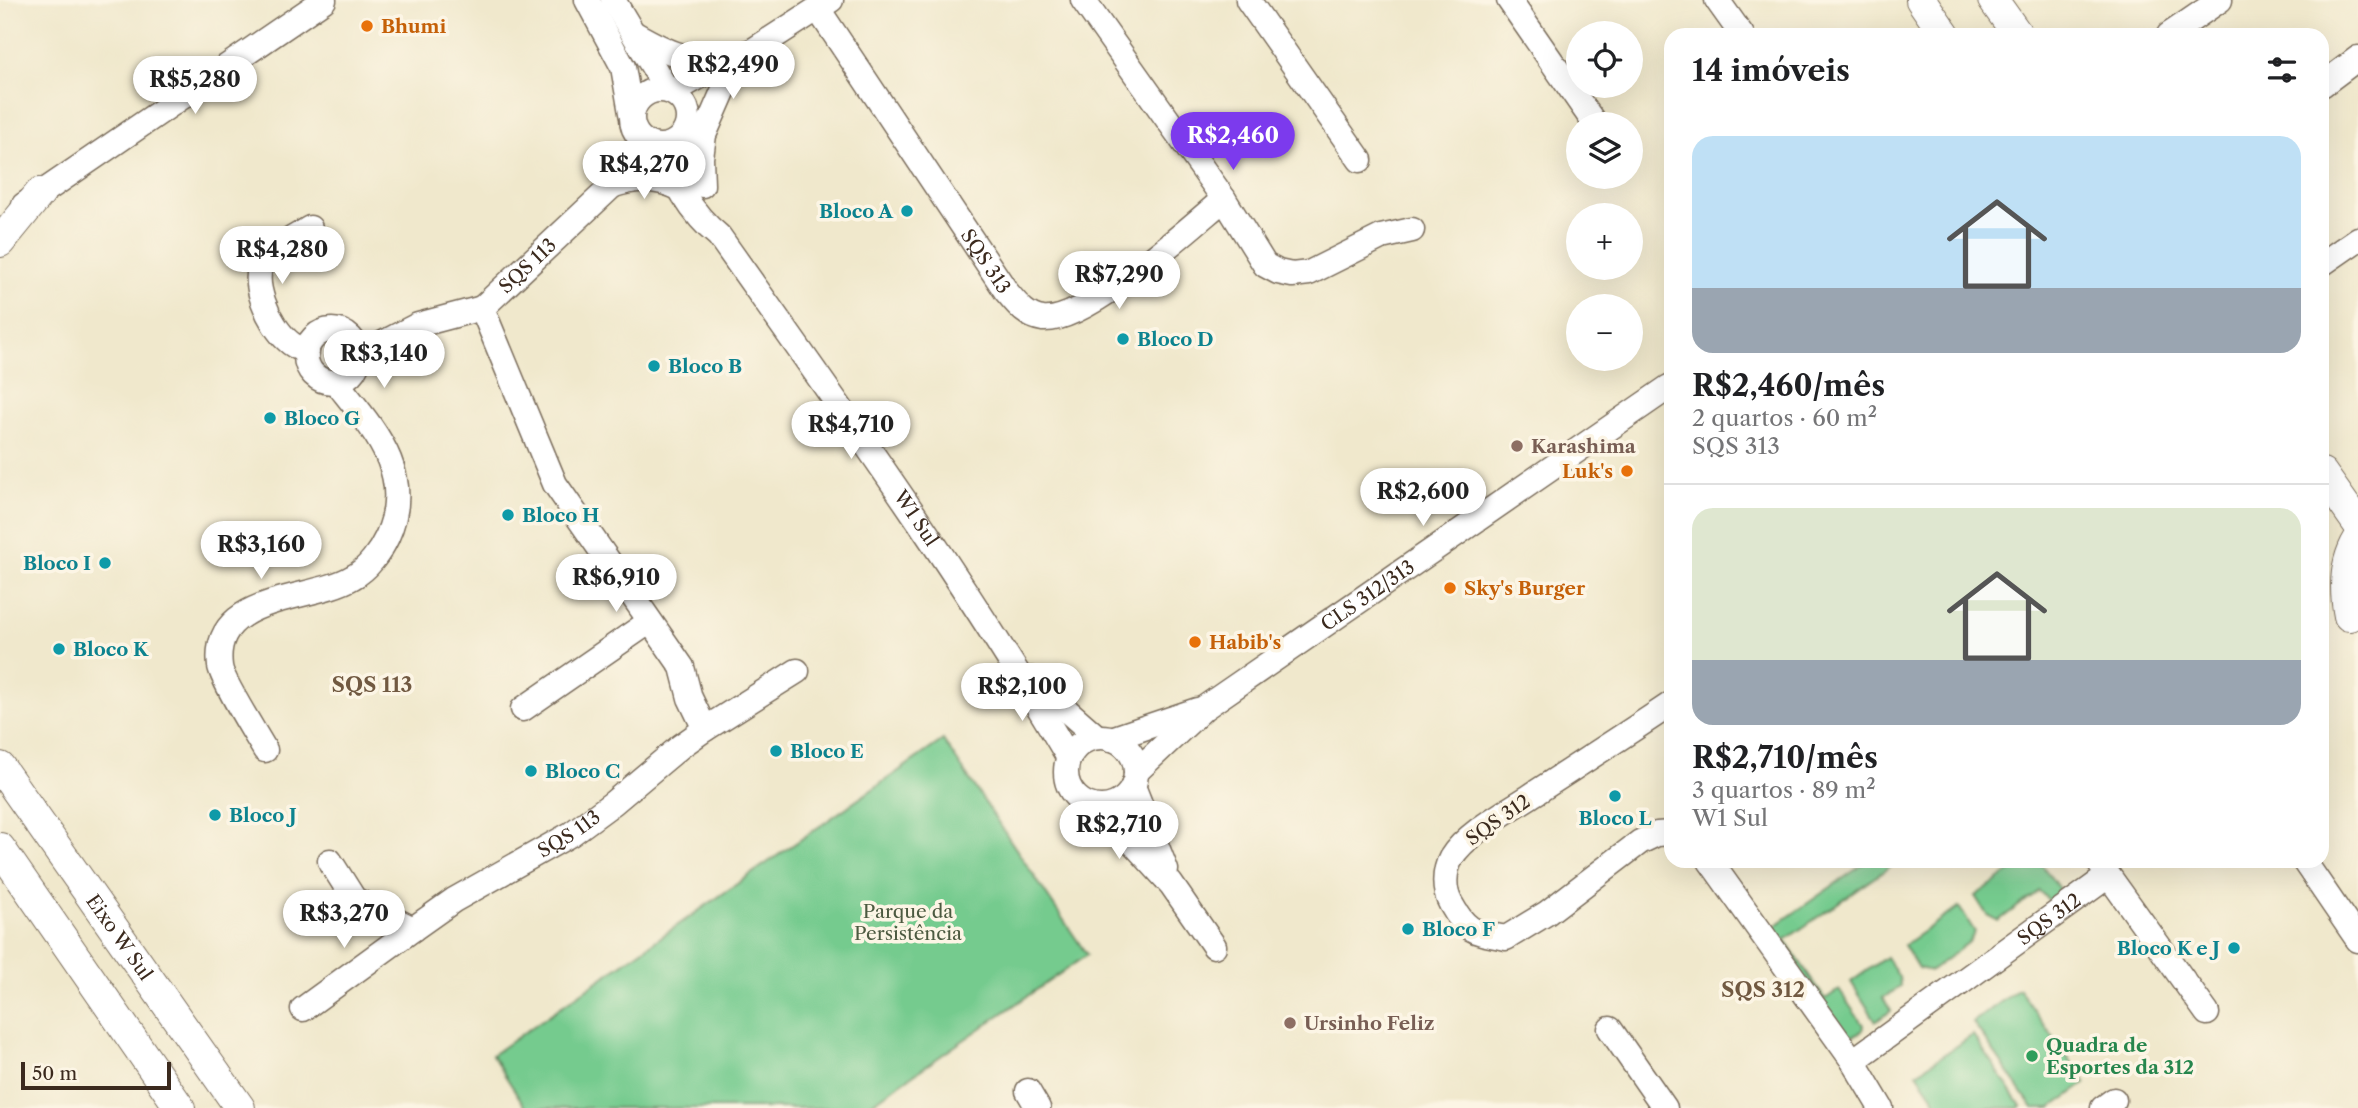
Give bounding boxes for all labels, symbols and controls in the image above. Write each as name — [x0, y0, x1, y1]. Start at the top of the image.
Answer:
place label: Bhumi — [381, 15, 447, 38]
marker: Bhumi — [359, 18, 375, 34]
map controls — [1566, 21, 1643, 371]
button: locate — [1566, 21, 1643, 98]
pin: R$2,490 — [668, 42, 798, 101]
text: R$2,490 — [687, 50, 779, 78]
icon: filters — [2263, 51, 2301, 89]
text: 14 imóveis — [1692, 52, 1850, 89]
pin: R$5,280 — [130, 57, 260, 116]
text: R$5,280 — [149, 65, 241, 93]
button: layers — [1566, 112, 1643, 189]
pin: R$2,460 — [1168, 113, 1298, 172]
text: R$2,460 — [1187, 121, 1279, 149]
pin: R$4,270 — [579, 142, 709, 201]
text: R$4,270 — [599, 150, 689, 178]
icon: home — [1934, 181, 2060, 307]
place label: Bloco A — [819, 200, 894, 223]
marker: Bloco A — [899, 203, 915, 219]
button: + — [1566, 203, 1643, 280]
street label: SQS 313 — [956, 225, 1016, 298]
pin: R$4,280 — [217, 226, 347, 286]
street label: SQS 113 — [494, 233, 561, 298]
text: R$4,280 — [236, 235, 328, 263]
pin: R$7,290 — [1054, 252, 1184, 311]
text: R$7,290 — [1074, 260, 1164, 288]
button: − — [1566, 294, 1643, 371]
place label: Bloco D — [1137, 328, 1214, 351]
pin: R$3,140 — [319, 330, 449, 390]
marker: Bloco D — [1115, 331, 1131, 347]
text: R$3,140 — [340, 339, 428, 367]
place label: Bloco B — [668, 355, 742, 378]
marker: Bloco B — [646, 358, 662, 374]
text: R$2,460/mês — [1692, 367, 1885, 404]
pin: R$4,710 — [786, 402, 916, 461]
text: 2 quartos · 60 m² — [1692, 404, 1877, 432]
place label: Bloco G — [284, 407, 360, 430]
marker: Bloco G — [262, 410, 278, 426]
text: R$4,710 — [807, 410, 895, 438]
text: SQS 313 — [1692, 432, 1780, 460]
place label: Karashima — [1531, 435, 1637, 458]
marker: Karashima — [1509, 438, 1525, 454]
place label: Luk's — [1562, 460, 1613, 483]
marker: Luk's — [1619, 463, 1635, 479]
pin: R$2,600 — [1358, 468, 1488, 528]
text: R$2,600 — [1376, 477, 1470, 505]
street label: W1 Sul — [889, 485, 944, 551]
place label: Bloco H — [522, 504, 599, 527]
marker: Bloco H — [500, 507, 516, 523]
pin: R$3,160 — [196, 522, 326, 581]
text: R$3,160 — [217, 530, 305, 558]
place label: Bloco I — [23, 552, 91, 575]
icon: home — [1934, 553, 2060, 679]
pin: R$6,910 — [551, 554, 681, 614]
marker: Bloco I — [97, 555, 113, 571]
street label: CLS 312/313 — [1316, 555, 1419, 636]
text: R$6,910 — [572, 563, 660, 591]
place label: Sky's Burger — [1464, 577, 1586, 600]
marker: Sky's Burger — [1442, 580, 1458, 596]
place label: Habib's — [1209, 631, 1281, 654]
marker: Habib's — [1187, 634, 1203, 650]
place label: Bloco K — [73, 638, 149, 661]
marker: Bloco K — [51, 641, 67, 657]
pin: R$2,100 — [957, 664, 1087, 723]
district label: SQS 113 — [332, 672, 412, 697]
text: R$2,100 — [977, 672, 1067, 700]
text: R$2,710/mês — [1692, 739, 1878, 776]
place label: Bloco E — [790, 740, 864, 763]
marker: Bloco E — [768, 743, 784, 759]
place label: Bloco C — [545, 760, 620, 783]
marker: Bloco C — [523, 763, 539, 779]
text: 3 quartos · 89 m² — [1692, 776, 1876, 804]
marker: Bloco L — [1607, 788, 1623, 804]
street label: SQS 312 — [1462, 790, 1535, 850]
pin: R$2,710 — [1054, 802, 1184, 861]
place label: Bloco J — [229, 804, 297, 827]
text: W1 Sul — [1692, 804, 1768, 832]
street label: SQS 113 — [533, 805, 605, 862]
marker: Bloco J — [207, 807, 223, 823]
place label: Bloco L — [1578, 807, 1652, 830]
text: R$2,710 — [1076, 810, 1162, 838]
street label: SQS 312 — [2013, 888, 2085, 950]
street label: Eixo W Sul — [82, 890, 158, 985]
pin: R$3,270 — [279, 890, 409, 950]
text: R$3,270 — [299, 899, 389, 927]
park label: Parque da Persistência — [854, 900, 962, 945]
place label: Bloco F — [1422, 918, 1495, 941]
marker: Bloco F — [1400, 921, 1416, 937]
place label: Bloco K e J — [2117, 937, 2220, 960]
marker: Bloco K e J — [2226, 940, 2242, 956]
district label: SQS 312 — [1721, 977, 1805, 1002]
place label: Ursinho Feliz — [1304, 1012, 1434, 1035]
marker: Ursinho Feliz — [1282, 1015, 1298, 1031]
place label: Quadra de Esportes da 312 — [2046, 1034, 2194, 1079]
marker: Quadra de Esportes da 312 — [2024, 1048, 2040, 1064]
scale bar — [21, 1059, 172, 1091]
text: 50 m — [32, 1062, 77, 1085]

